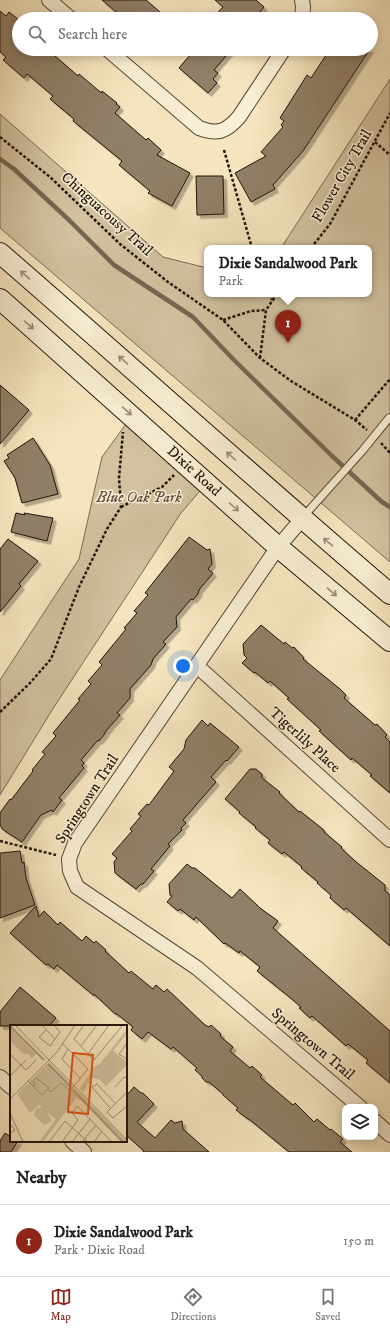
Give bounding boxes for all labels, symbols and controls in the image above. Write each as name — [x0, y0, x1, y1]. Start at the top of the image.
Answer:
search box — [12, 12, 378, 56]
icon: search — [26, 23, 48, 45]
text: Search here — [58, 25, 127, 44]
street label: Flower City Trail — [308, 126, 377, 226]
street label: Chinguacousy Trail — [57, 168, 157, 261]
popup — [204, 245, 372, 297]
text: Dixie Sandalwood Park — [219, 254, 357, 273]
one-way arrow — [20, 270, 30, 279]
text: Park — [219, 273, 243, 289]
pin: 1 — [275, 310, 301, 343]
one-way arrow — [24, 320, 34, 330]
one-way arrow — [119, 356, 129, 365]
one-way arrow — [121, 406, 131, 415]
street label: Dixie Road — [163, 442, 226, 501]
one-way arrow — [226, 451, 236, 460]
park label: Blue Oak Park — [96, 488, 182, 507]
one-way arrow — [229, 502, 239, 512]
one-way arrow — [323, 537, 334, 546]
one-way arrow — [327, 588, 337, 597]
your location — [173, 656, 193, 676]
street label: Tigerlily Place — [265, 703, 345, 777]
street label: Springtown Trail — [51, 750, 123, 847]
street label: Springtown Trail — [268, 1004, 359, 1085]
inset map — [10, 1025, 127, 1142]
map controls — [342, 1104, 378, 1140]
button: layers — [342, 1104, 378, 1140]
text: Nearby — [16, 1167, 66, 1189]
text: Dixie Sandalwood Park — [54, 1223, 193, 1242]
text: 1 — [27, 1233, 31, 1249]
text: 150 m — [343, 1233, 374, 1249]
text: Park · Dixie Road — [54, 1242, 145, 1258]
tab: Map — [50, 1286, 72, 1324]
tab: Directions — [171, 1286, 216, 1324]
tab: Saved — [315, 1286, 340, 1324]

